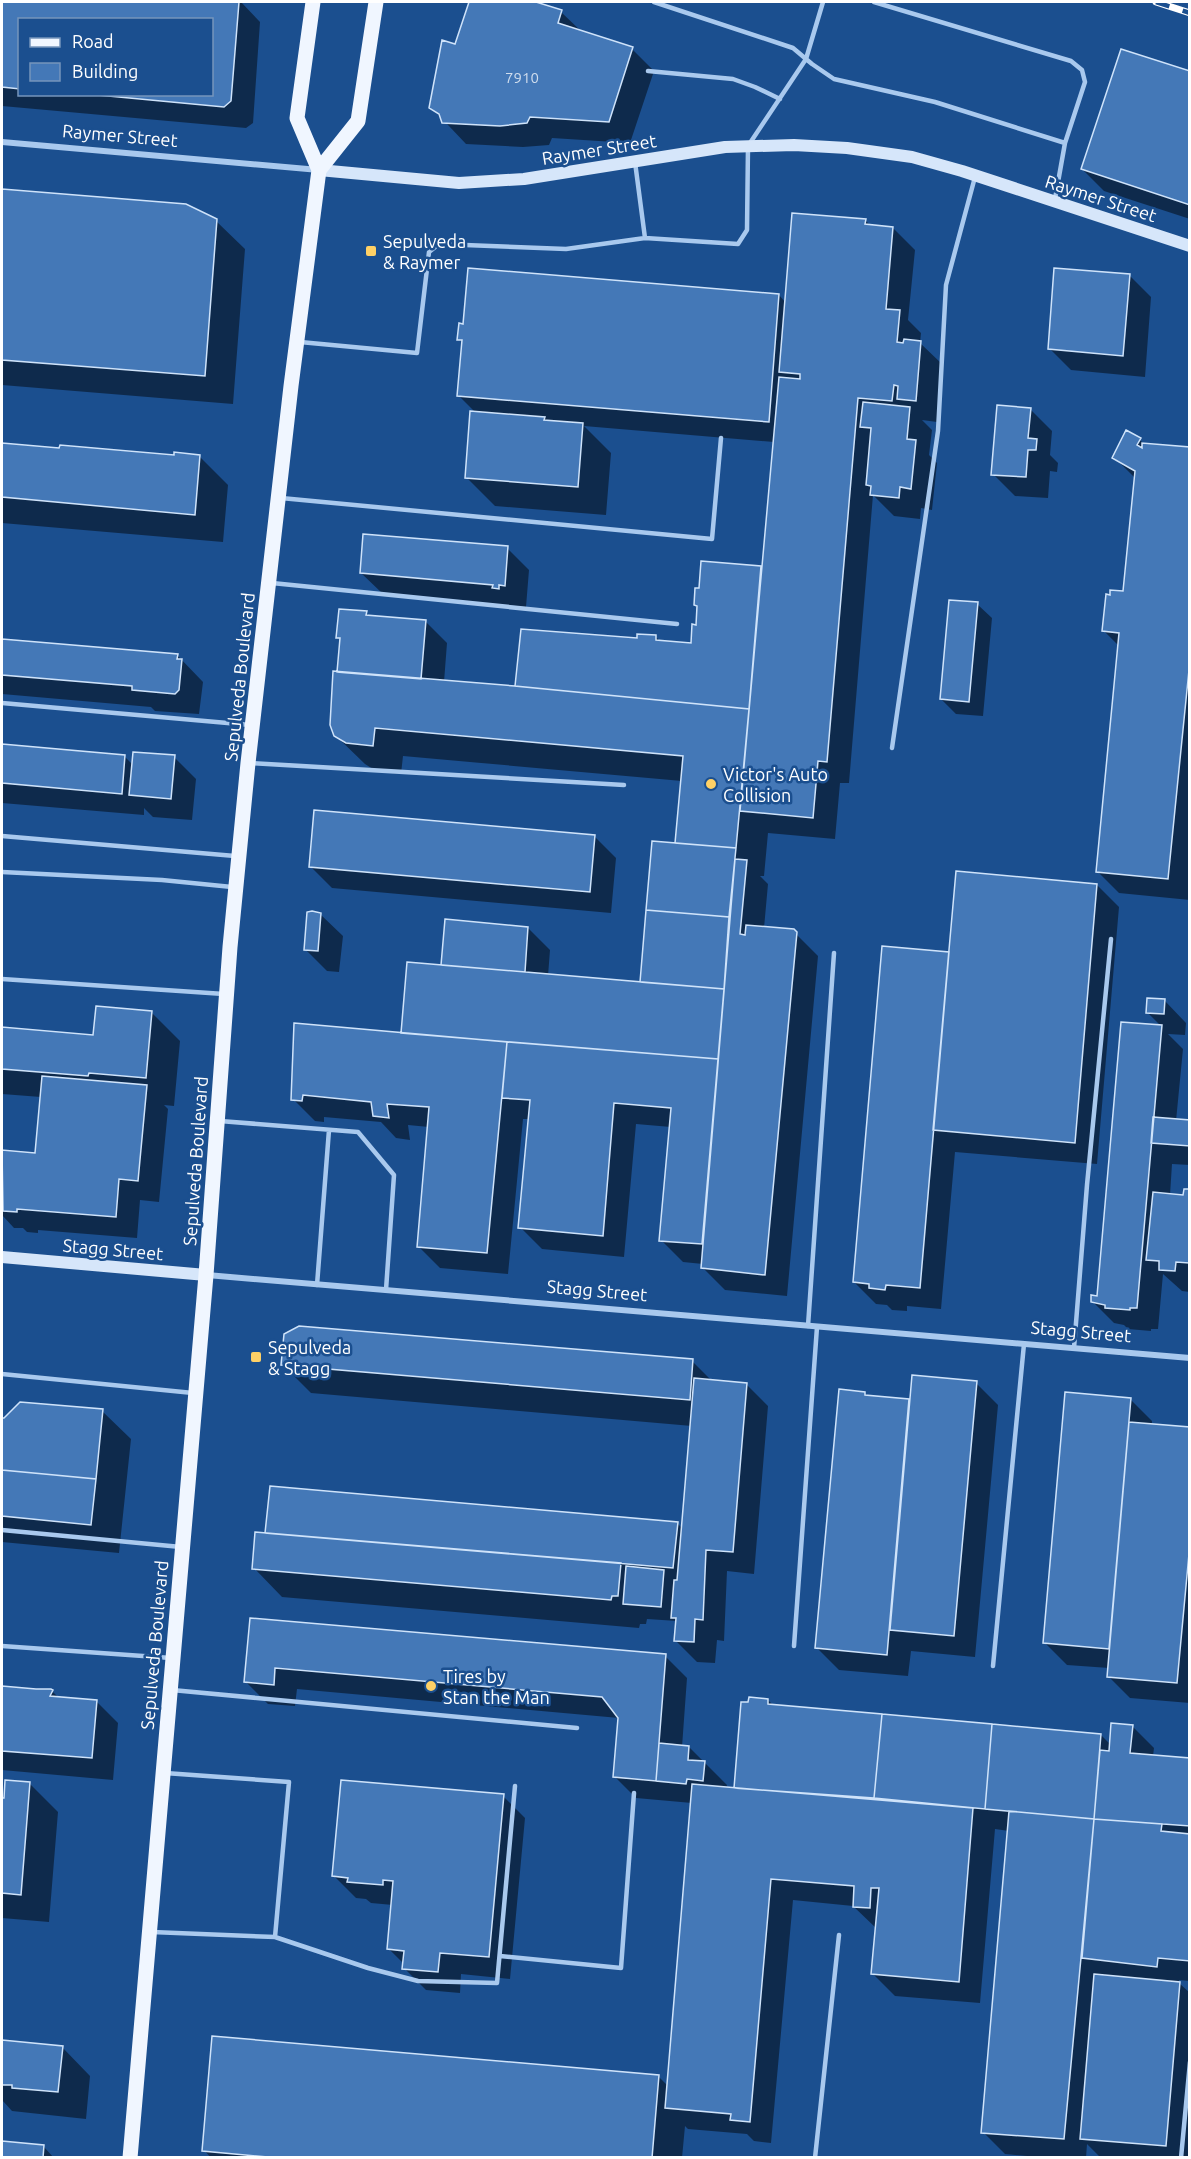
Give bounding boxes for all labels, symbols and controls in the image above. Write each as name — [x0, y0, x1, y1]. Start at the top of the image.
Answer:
legend — [18, 18, 213, 96]
text: Road — [72, 31, 114, 51]
text: Building — [72, 61, 138, 81]
house number: 7910 — [505, 69, 539, 86]
street label: Raymer Street — [61, 120, 179, 150]
street label: Raymer Street — [540, 130, 658, 168]
street label: Raymer Street — [1043, 171, 1159, 225]
place label: Sepulveda & Raymer — [383, 231, 466, 272]
marker: Sepulveda & Raymer — [364, 244, 378, 258]
street label: Sepulveda Boulevard — [220, 592, 258, 762]
place label: Victor's Auto Collision — [723, 764, 828, 805]
marker: Victor's Auto Collision — [704, 777, 718, 791]
street label: Sepulveda Boulevard — [179, 1076, 211, 1246]
street label: Stagg Street — [62, 1235, 164, 1263]
street label: Stagg Street — [546, 1276, 648, 1304]
street label: Stagg Street — [1030, 1317, 1132, 1345]
place label: Sepulveda & Stagg — [268, 1337, 351, 1378]
marker: Sepulveda & Stagg — [249, 1350, 263, 1364]
street label: Sepulveda Boulevard — [137, 1560, 171, 1730]
place label: Tires by Stan the Man — [443, 1666, 550, 1707]
marker: Tires by Stan the Man — [424, 1679, 438, 1693]

